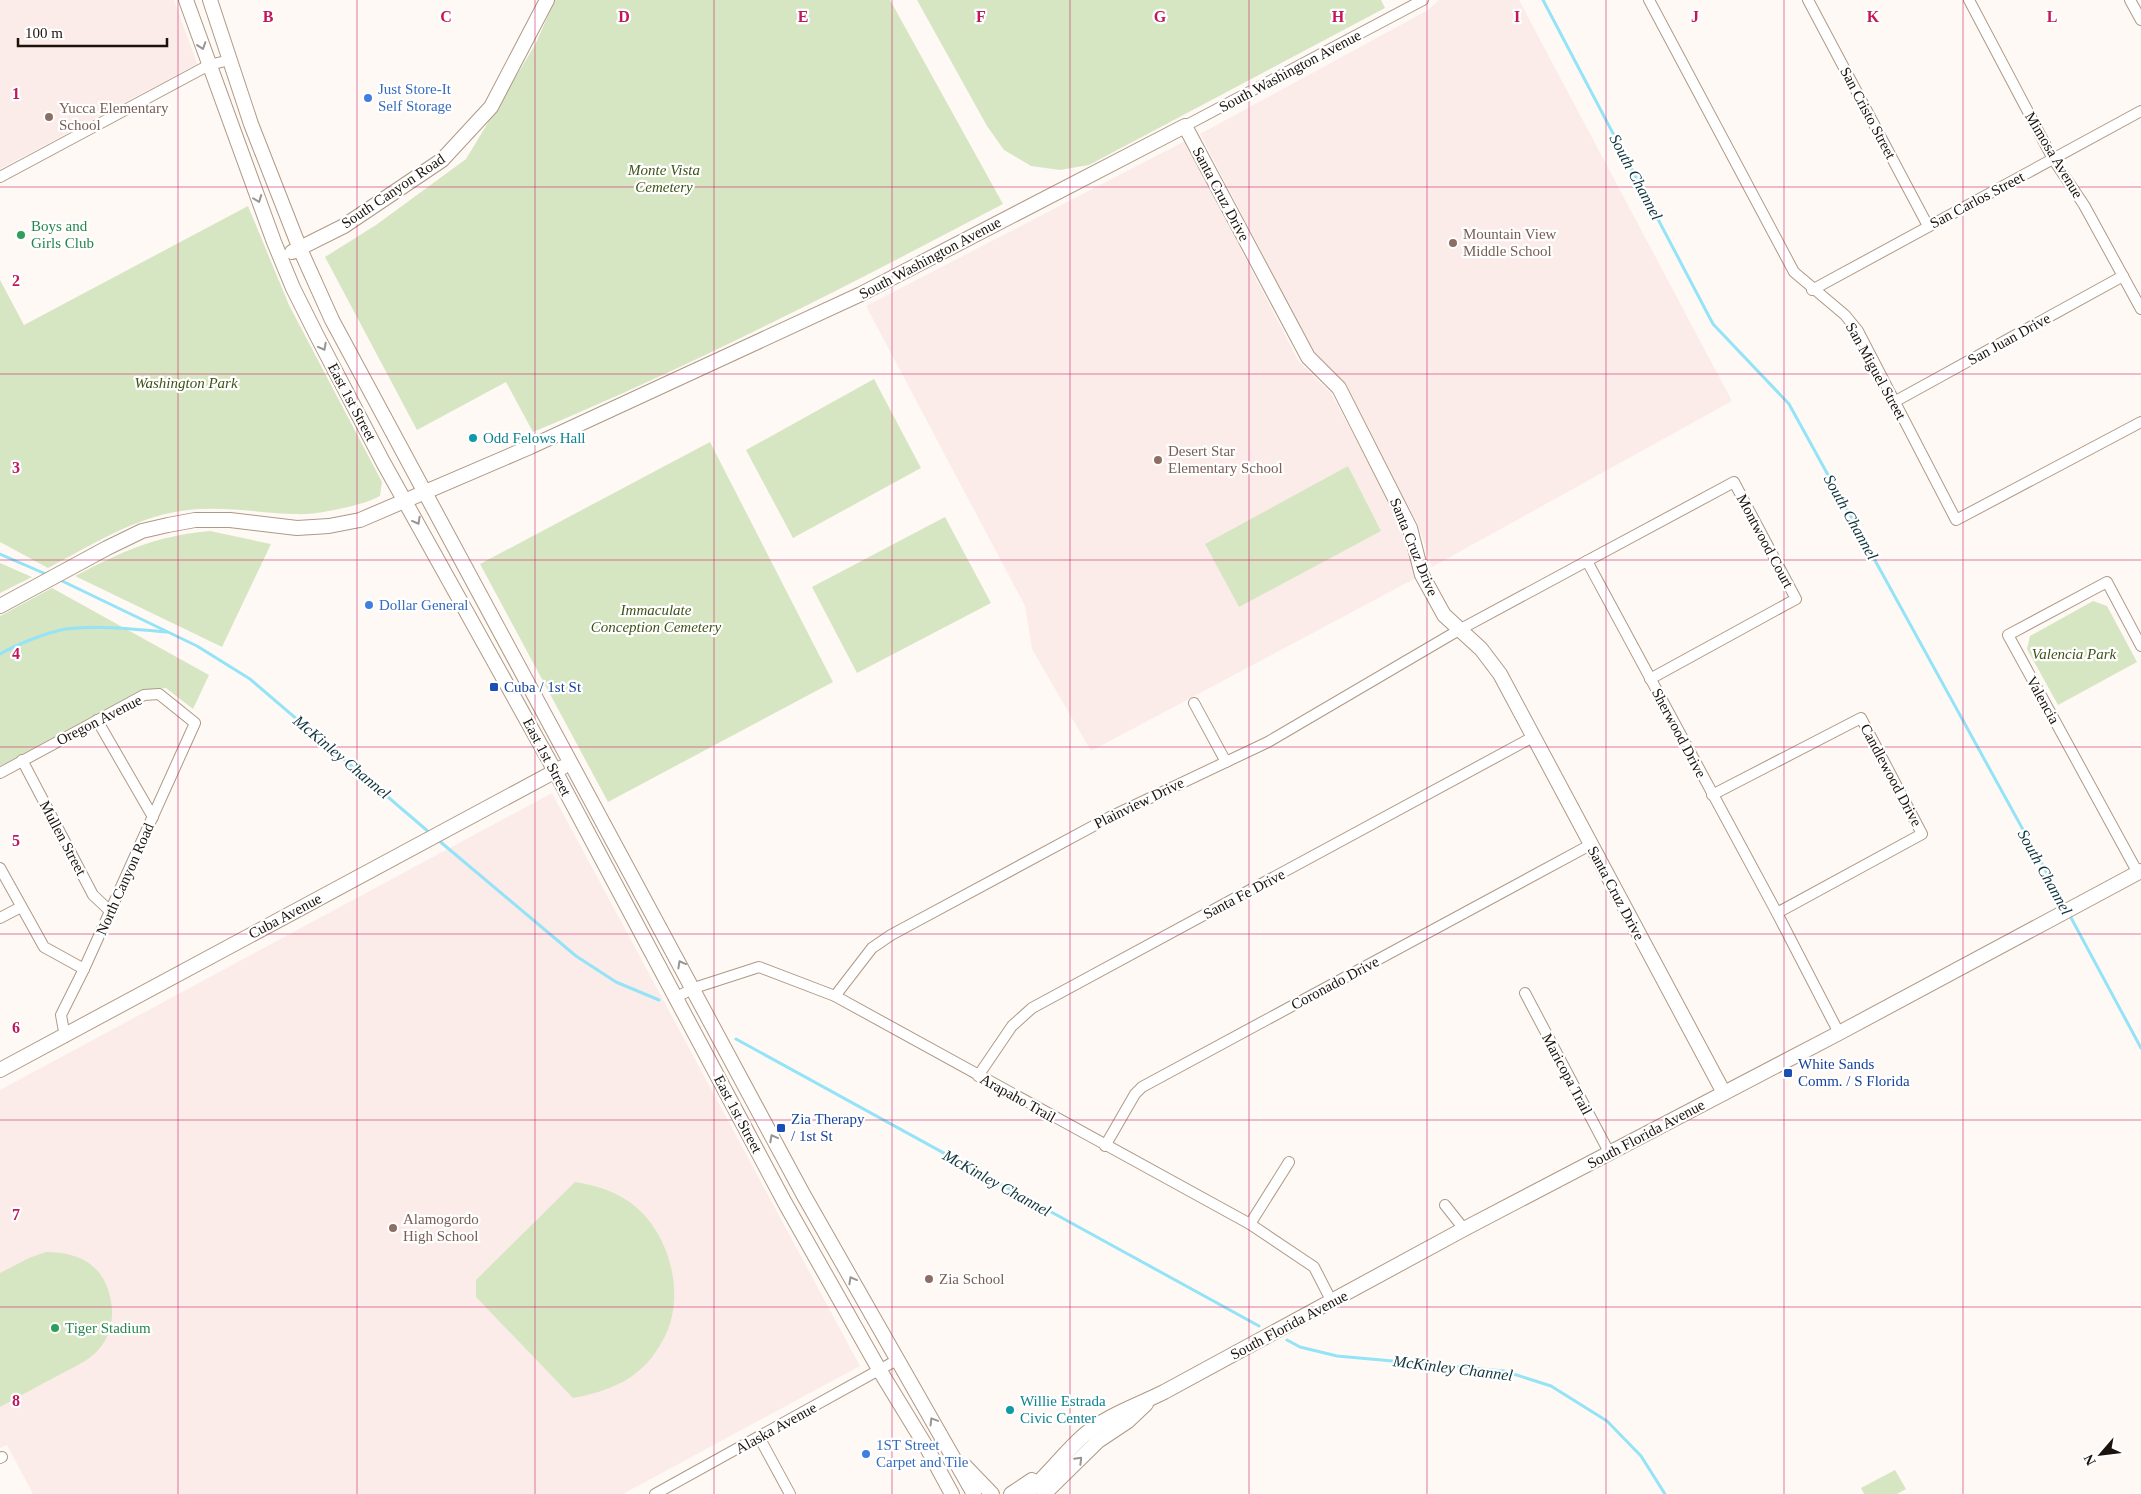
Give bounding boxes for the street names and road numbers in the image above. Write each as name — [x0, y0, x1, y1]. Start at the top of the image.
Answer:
street label: South Washington Avenue — [1216, 27, 1364, 115]
street label: San Cristo Street — [1837, 64, 1899, 162]
street label: Mimosa Avenue — [2022, 109, 2086, 201]
street label: Santa Cruz Drive — [1189, 144, 1253, 244]
street label: South Canyon Road — [338, 150, 448, 231]
street label: San Carlos Street — [1927, 168, 2027, 232]
street label: South Washington Avenue — [856, 214, 1004, 302]
street label: San Juan Drive — [1965, 310, 2053, 368]
street label: San Miguel Street — [1843, 320, 1910, 423]
street label: East 1st Street — [325, 360, 380, 444]
street label: Montwood Court — [1734, 491, 1797, 591]
street label: Santa Cruz Drive — [1387, 496, 1441, 599]
street label: Valencia — [2023, 674, 2063, 727]
street label: Sherwood Drive — [1649, 686, 1709, 781]
street label: Oregon Avenue — [54, 692, 145, 748]
street label: East 1st Street — [520, 715, 575, 799]
street label: Candlewood Drive — [1857, 721, 1925, 829]
street label: Plainview Drive — [1091, 774, 1187, 832]
street label: Mullen Street — [37, 798, 90, 879]
street label: North Canyon Road — [93, 820, 157, 937]
street label: Santa Cruz Drive — [1584, 843, 1648, 943]
street label: Santa Fe Drive — [1201, 866, 1288, 922]
street label: Cuba Avenue — [246, 890, 324, 942]
street label: Coronado Drive — [1288, 953, 1382, 1013]
street label: Maricopa Trail — [1539, 1031, 1595, 1117]
street label: Arapaho Trail — [977, 1071, 1059, 1125]
street label: East 1st Street — [711, 1072, 766, 1156]
street label: South Florida Avenue — [1585, 1096, 1708, 1172]
street label: South Florida Avenue — [1228, 1287, 1351, 1363]
street label: Alaska Avenue — [733, 1399, 820, 1457]

